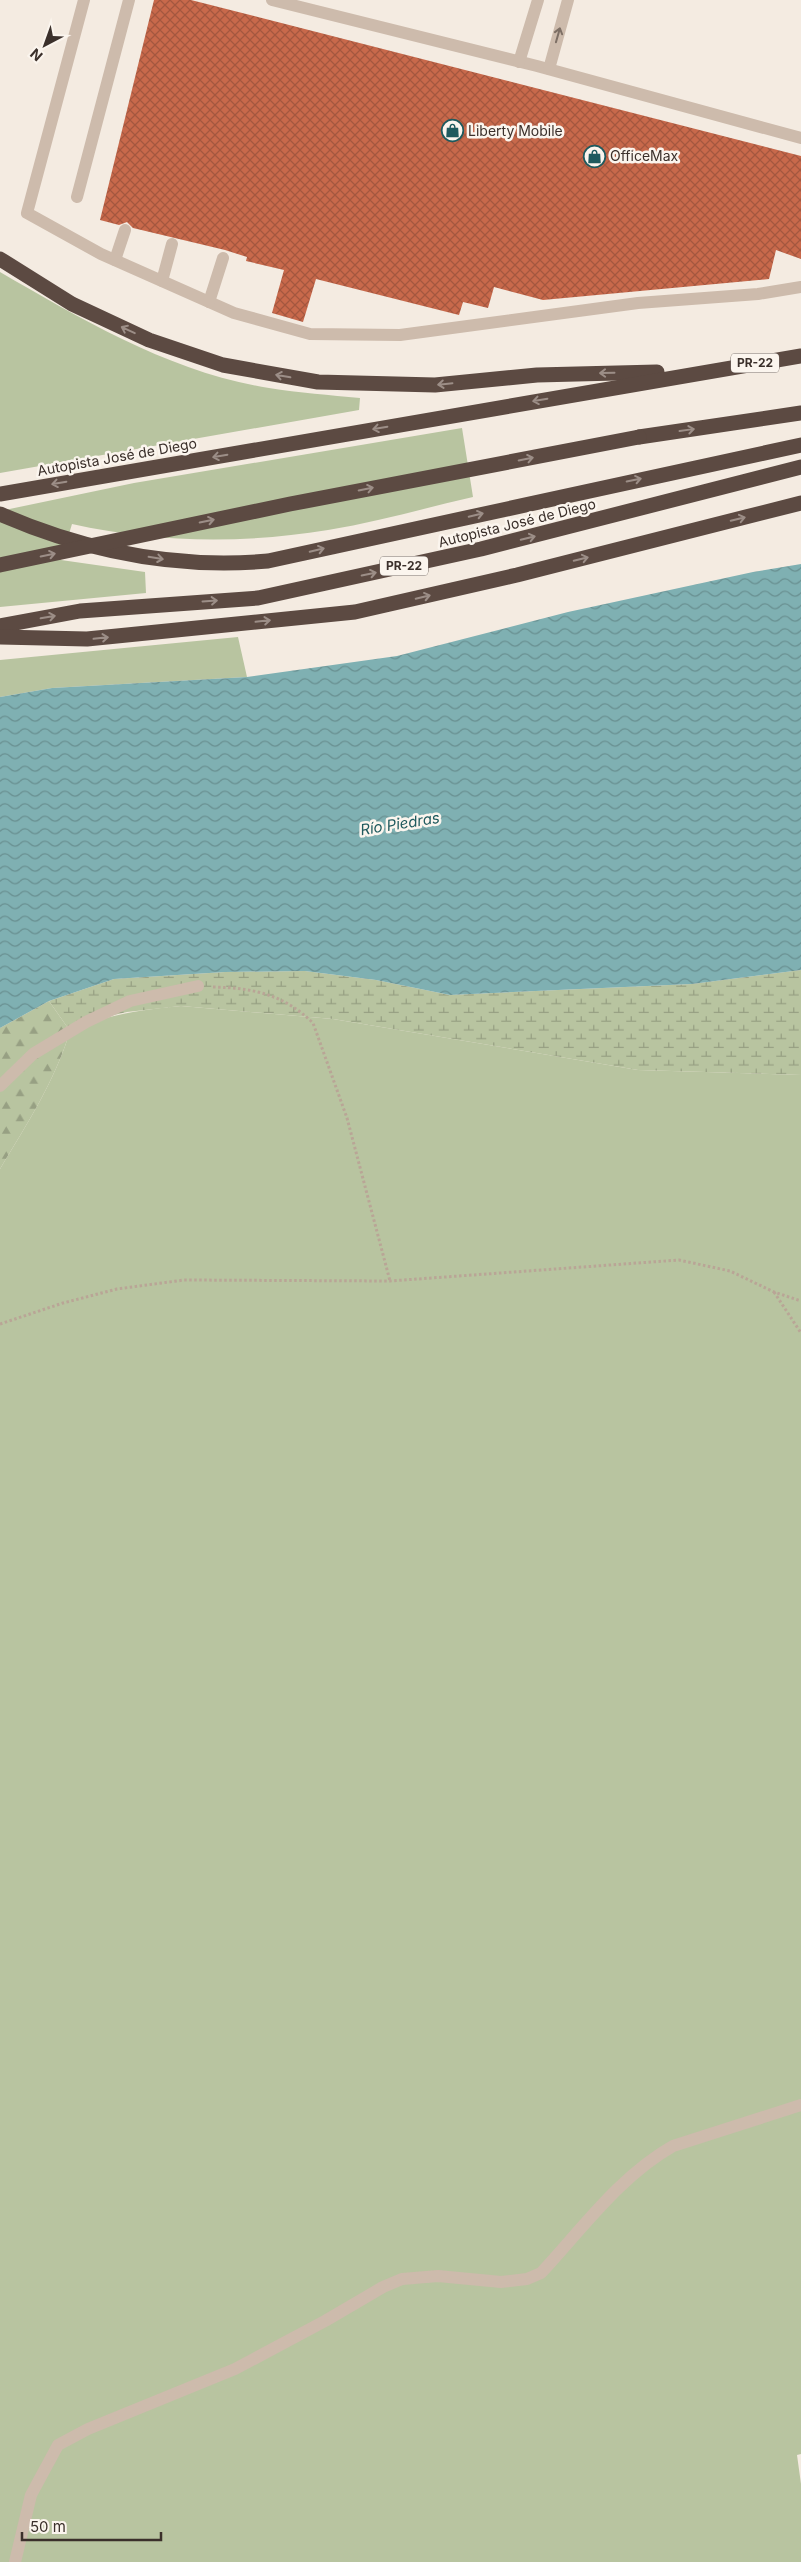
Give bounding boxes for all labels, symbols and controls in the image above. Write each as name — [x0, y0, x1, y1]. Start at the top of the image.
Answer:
north arrow — [20, 20, 70, 70]
one-way arrow — [554, 27, 564, 43]
text: N — [27, 45, 46, 65]
shop icon: Liberty Mobile — [440, 119, 464, 143]
place label: Liberty Mobile — [468, 122, 563, 139]
shop icon: OfficeMax — [582, 144, 606, 168]
place label: OfficeMax — [610, 147, 679, 164]
one-way arrow — [121, 325, 136, 334]
road number: PR-22 — [731, 353, 779, 372]
one-way arrow — [600, 368, 616, 378]
one-way arrow — [276, 371, 292, 381]
one-way arrow — [438, 379, 454, 389]
one-way arrow — [532, 396, 548, 406]
one-way arrow — [372, 423, 388, 433]
one-way arrow — [679, 425, 695, 435]
street label: Autopista José de Diego — [36, 434, 198, 479]
one-way arrow — [212, 451, 228, 461]
one-way arrow — [517, 453, 533, 463]
one-way arrow — [626, 475, 642, 484]
one-way arrow — [52, 479, 68, 489]
one-way arrow — [358, 484, 374, 493]
street label: Autopista José de Diego — [436, 495, 597, 550]
one-way arrow — [467, 510, 483, 519]
one-way arrow — [730, 514, 746, 523]
one-way arrow — [198, 516, 214, 525]
one-way arrow — [519, 532, 535, 542]
one-way arrow — [309, 545, 325, 555]
one-way arrow — [39, 550, 55, 559]
one-way arrow — [148, 554, 164, 564]
one-way arrow — [572, 554, 588, 563]
road number: PR-22 — [380, 556, 428, 576]
one-way arrow — [361, 568, 377, 578]
one-way arrow — [415, 592, 431, 601]
one-way arrow — [201, 597, 217, 606]
one-way arrow — [40, 612, 56, 621]
one-way arrow — [255, 616, 271, 626]
one-way arrow — [93, 633, 109, 643]
water label: Río Piedras — [359, 808, 441, 839]
scale bar — [22, 2510, 161, 2542]
text: 50 m — [30, 2517, 66, 2536]

